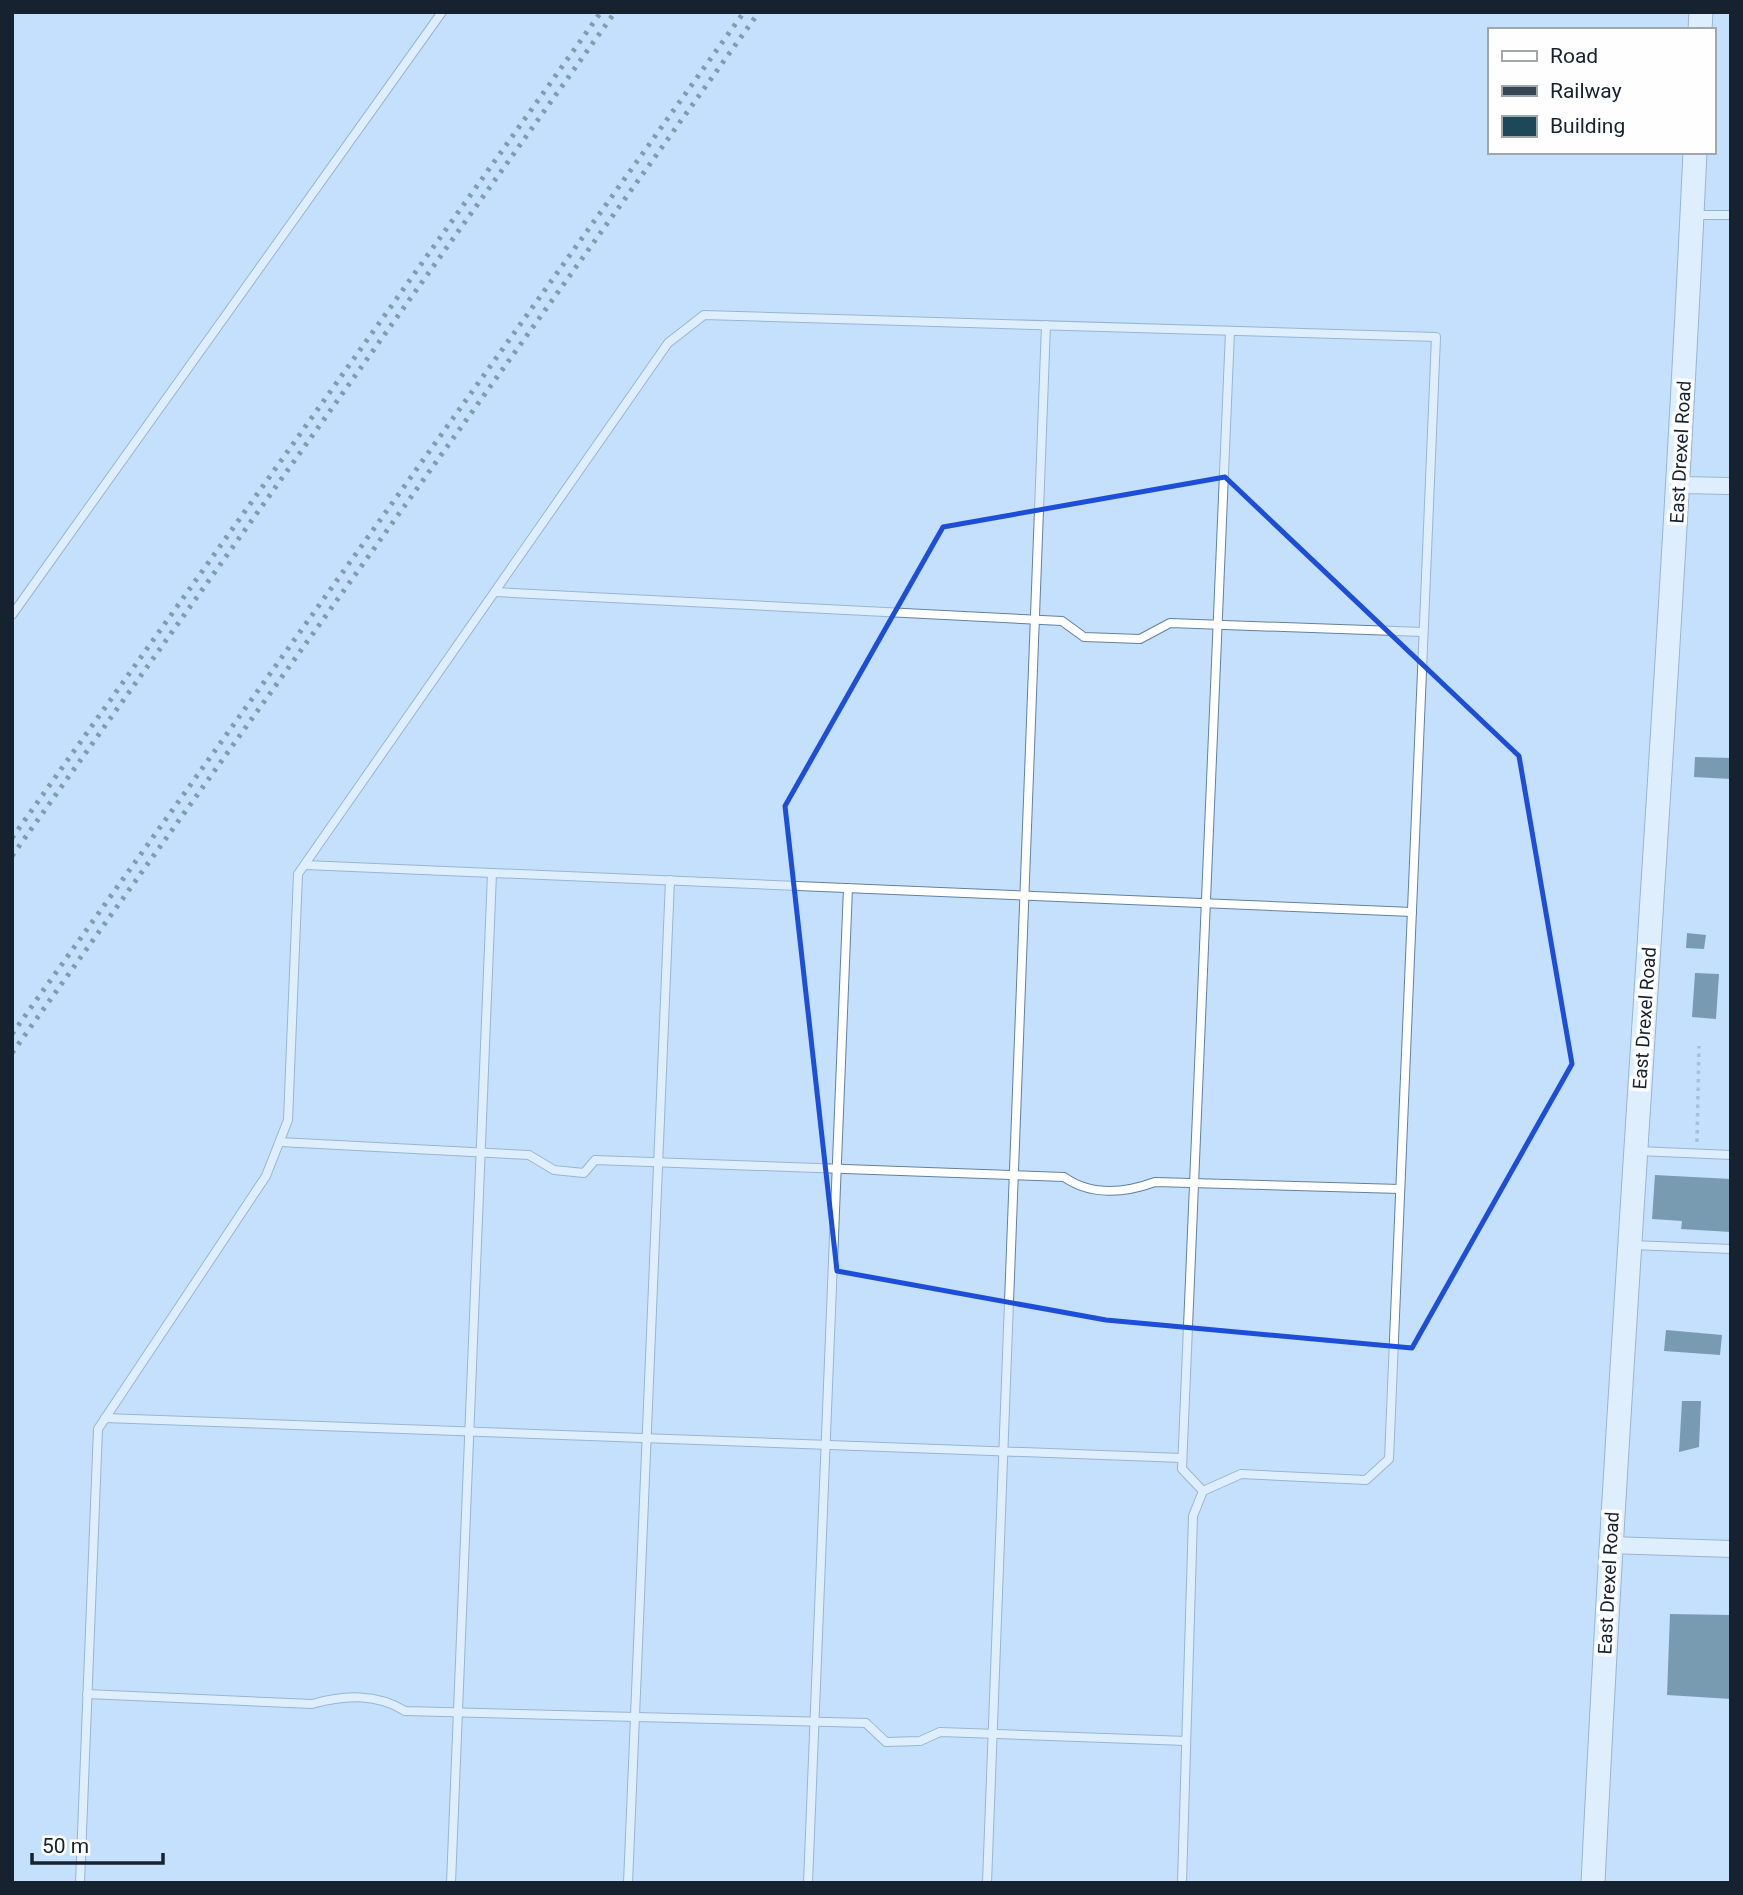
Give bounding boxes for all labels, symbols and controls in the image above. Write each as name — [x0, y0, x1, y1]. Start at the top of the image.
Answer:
legend — [1488, 28, 1715, 154]
text: Road — [1550, 44, 1598, 68]
text: Railway — [1550, 79, 1622, 103]
text: Building — [1550, 114, 1625, 138]
street label: East Drexel Road — [1665, 380, 1696, 524]
street label: East Drexel Road — [1628, 946, 1661, 1090]
street label: East Drexel Road — [1593, 1511, 1624, 1655]
scale bar — [32, 1822, 163, 1866]
text: 50 m — [42, 1834, 89, 1858]

